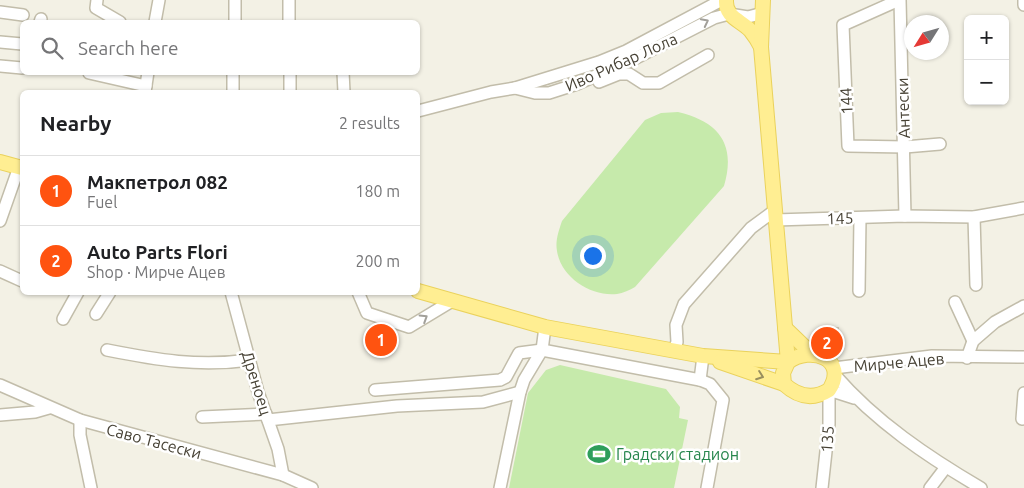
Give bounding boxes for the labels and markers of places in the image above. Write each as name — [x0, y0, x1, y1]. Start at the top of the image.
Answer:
pin: 1 — [365, 321, 397, 359]
pin: 2 — [811, 324, 843, 362]
sports icon: Градски стадион — [586, 441, 612, 467]
place label: Градски стадион — [616, 445, 739, 463]

